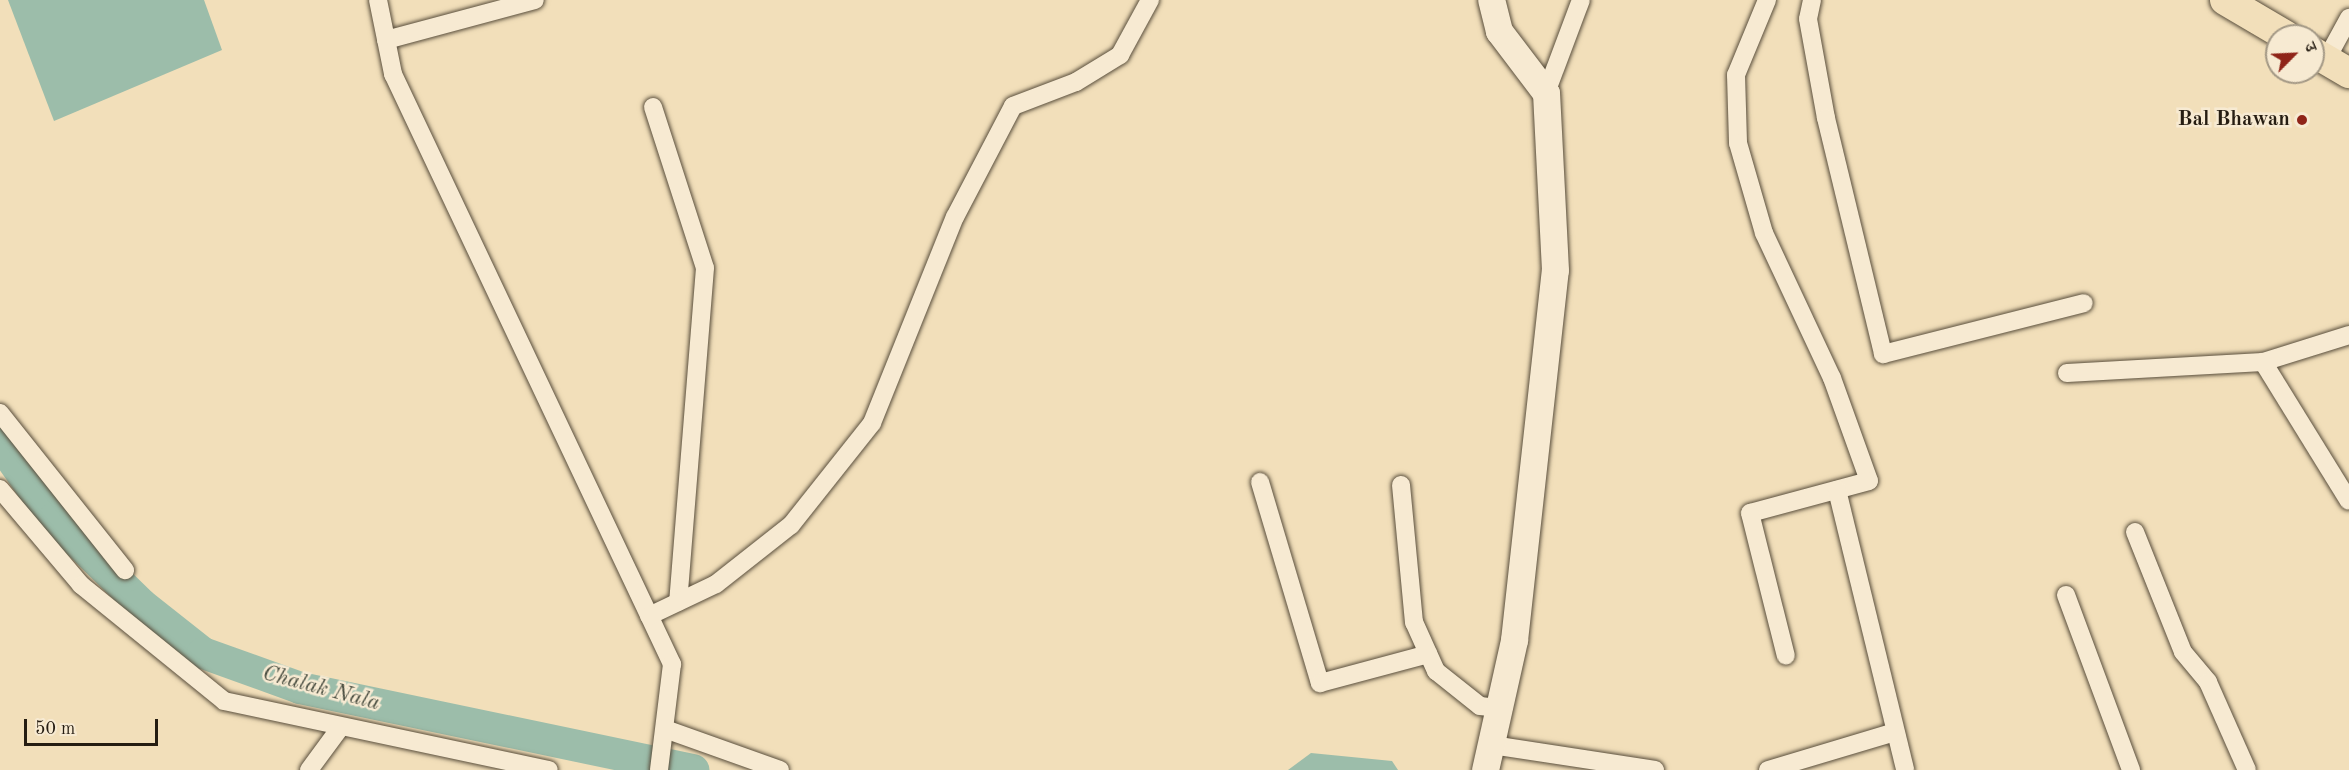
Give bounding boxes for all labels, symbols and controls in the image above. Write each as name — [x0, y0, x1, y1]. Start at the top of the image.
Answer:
north arrow — [2265, 24, 2325, 84]
text: उ — [2301, 41, 2319, 54]
place label: Bal Bhawan — [2177, 107, 2290, 133]
marker: Bal Bhawan — [2295, 113, 2309, 127]
water label: Chalak Nala — [260, 661, 382, 717]
scale bar — [27, 707, 160, 745]
text: 50 m — [35, 720, 75, 738]

